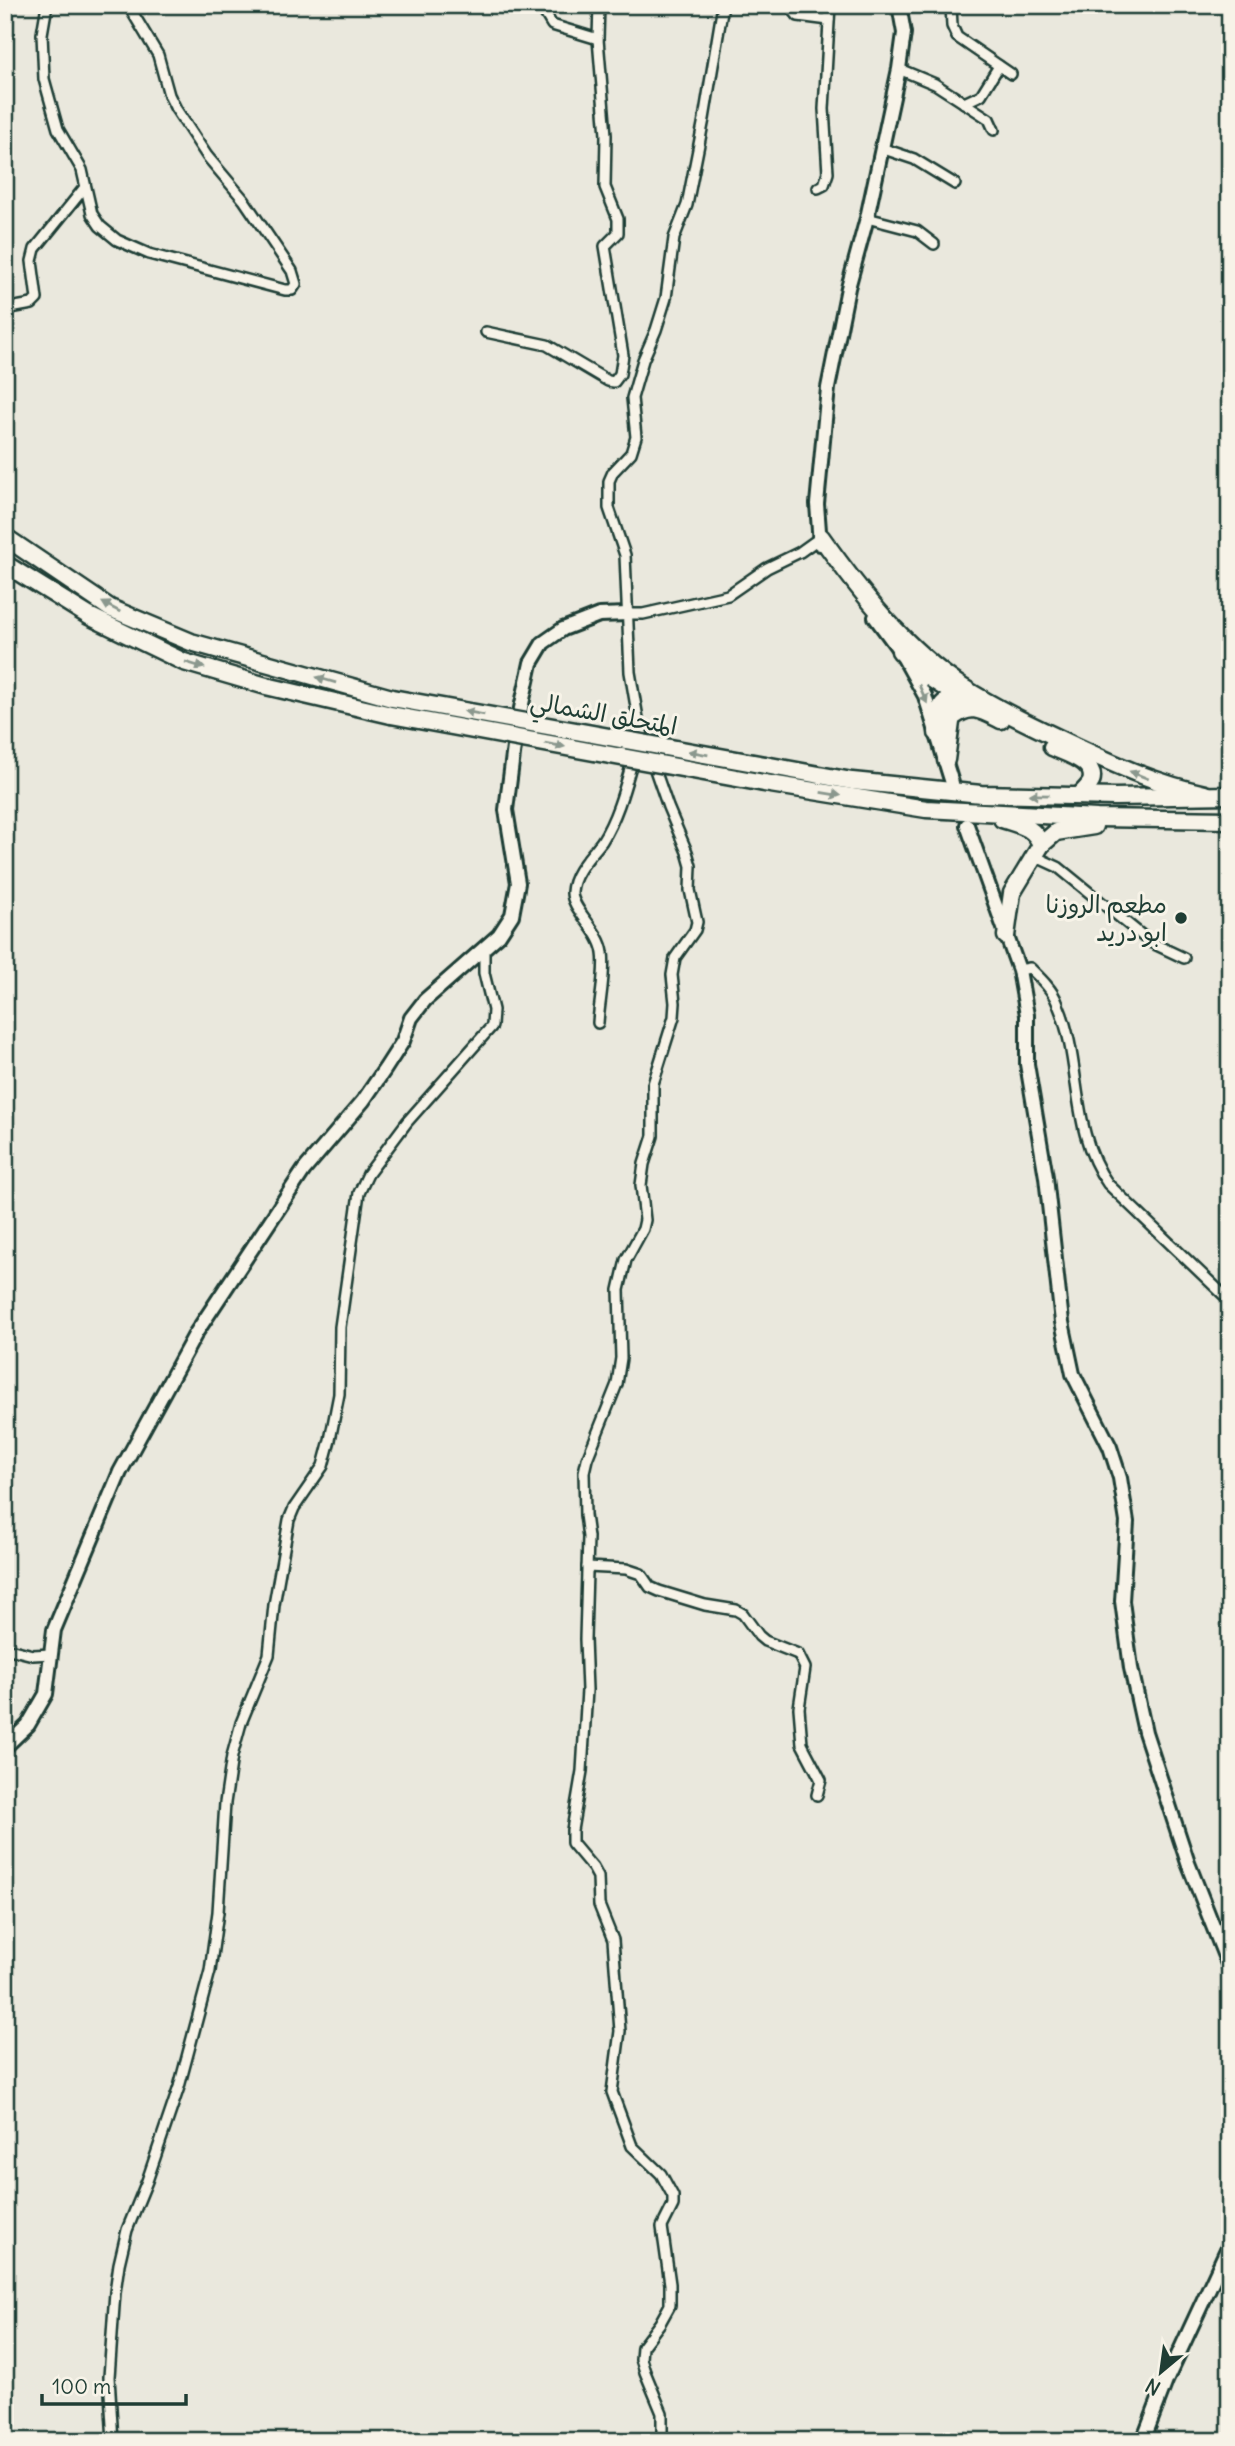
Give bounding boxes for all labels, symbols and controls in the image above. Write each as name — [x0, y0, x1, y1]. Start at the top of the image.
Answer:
one-way arrow — [101, 602, 121, 613]
one-way arrow — [184, 660, 205, 671]
one-way arrow — [315, 674, 336, 684]
one-way arrow — [917, 684, 929, 704]
street label: المتحلق الشمالي — [527, 685, 680, 748]
one-way arrow — [463, 707, 485, 718]
one-way arrow — [544, 739, 566, 750]
one-way arrow — [687, 748, 709, 759]
one-way arrow — [1129, 770, 1150, 781]
one-way arrow — [820, 789, 842, 800]
one-way arrow — [1028, 789, 1050, 801]
place label: مطعم الروزنا ابو دريد — [1046, 889, 1167, 948]
marker: مطعم الروزنا ابو دريد — [1173, 910, 1189, 926]
north arrow — [1126, 2338, 1196, 2408]
scale bar — [42, 2362, 186, 2406]
text: 100 m — [52, 2373, 111, 2400]
text: N — [1141, 2373, 1164, 2401]

